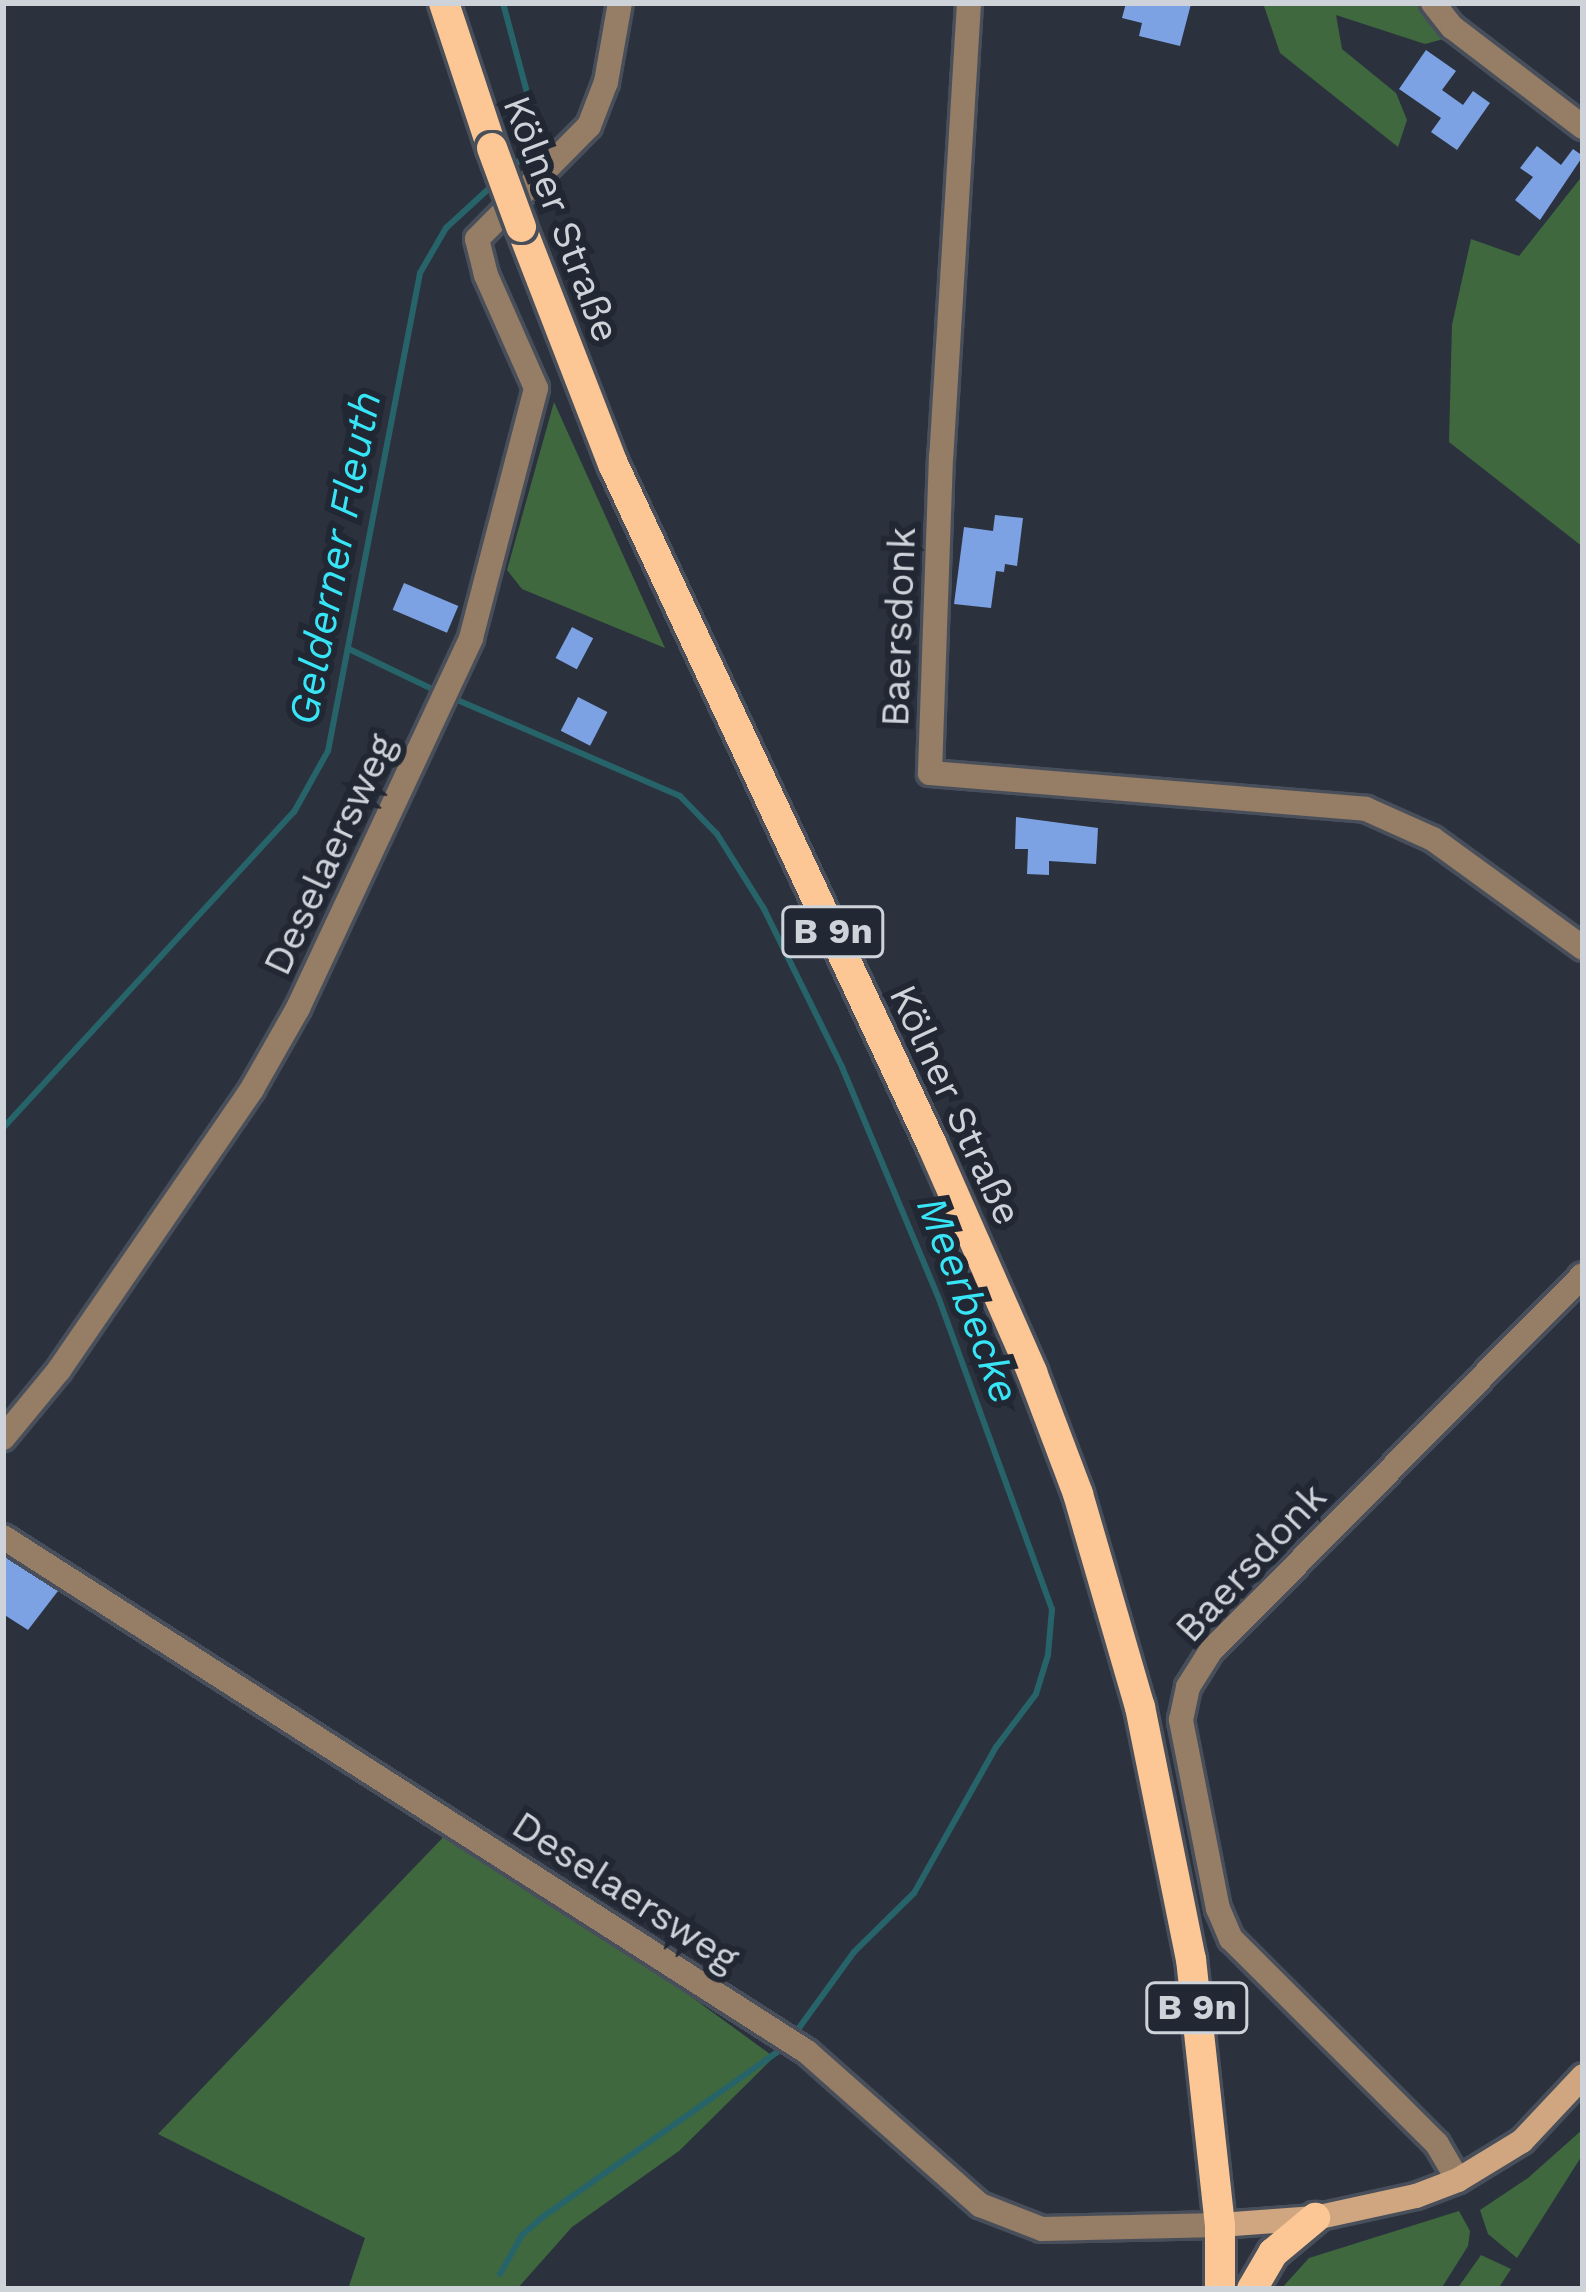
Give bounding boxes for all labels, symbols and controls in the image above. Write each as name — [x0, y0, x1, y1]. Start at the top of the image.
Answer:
street label: Kölner Straße — [492, 89, 630, 349]
water label: Gelderner Fleuth — [278, 386, 392, 730]
street label: Baersdonk — [872, 526, 926, 728]
street label: Deselaersweg — [254, 727, 406, 983]
road number: B 9n — [779, 902, 887, 962]
street label: Kölner Straße — [879, 977, 1031, 1233]
water label: Meerbecke — [906, 1190, 1030, 1410]
street label: Baersdonk — [1166, 1474, 1336, 1652]
street label: Deselaersweg — [503, 1802, 747, 1982]
road number: B 9n — [1143, 1978, 1251, 2038]

